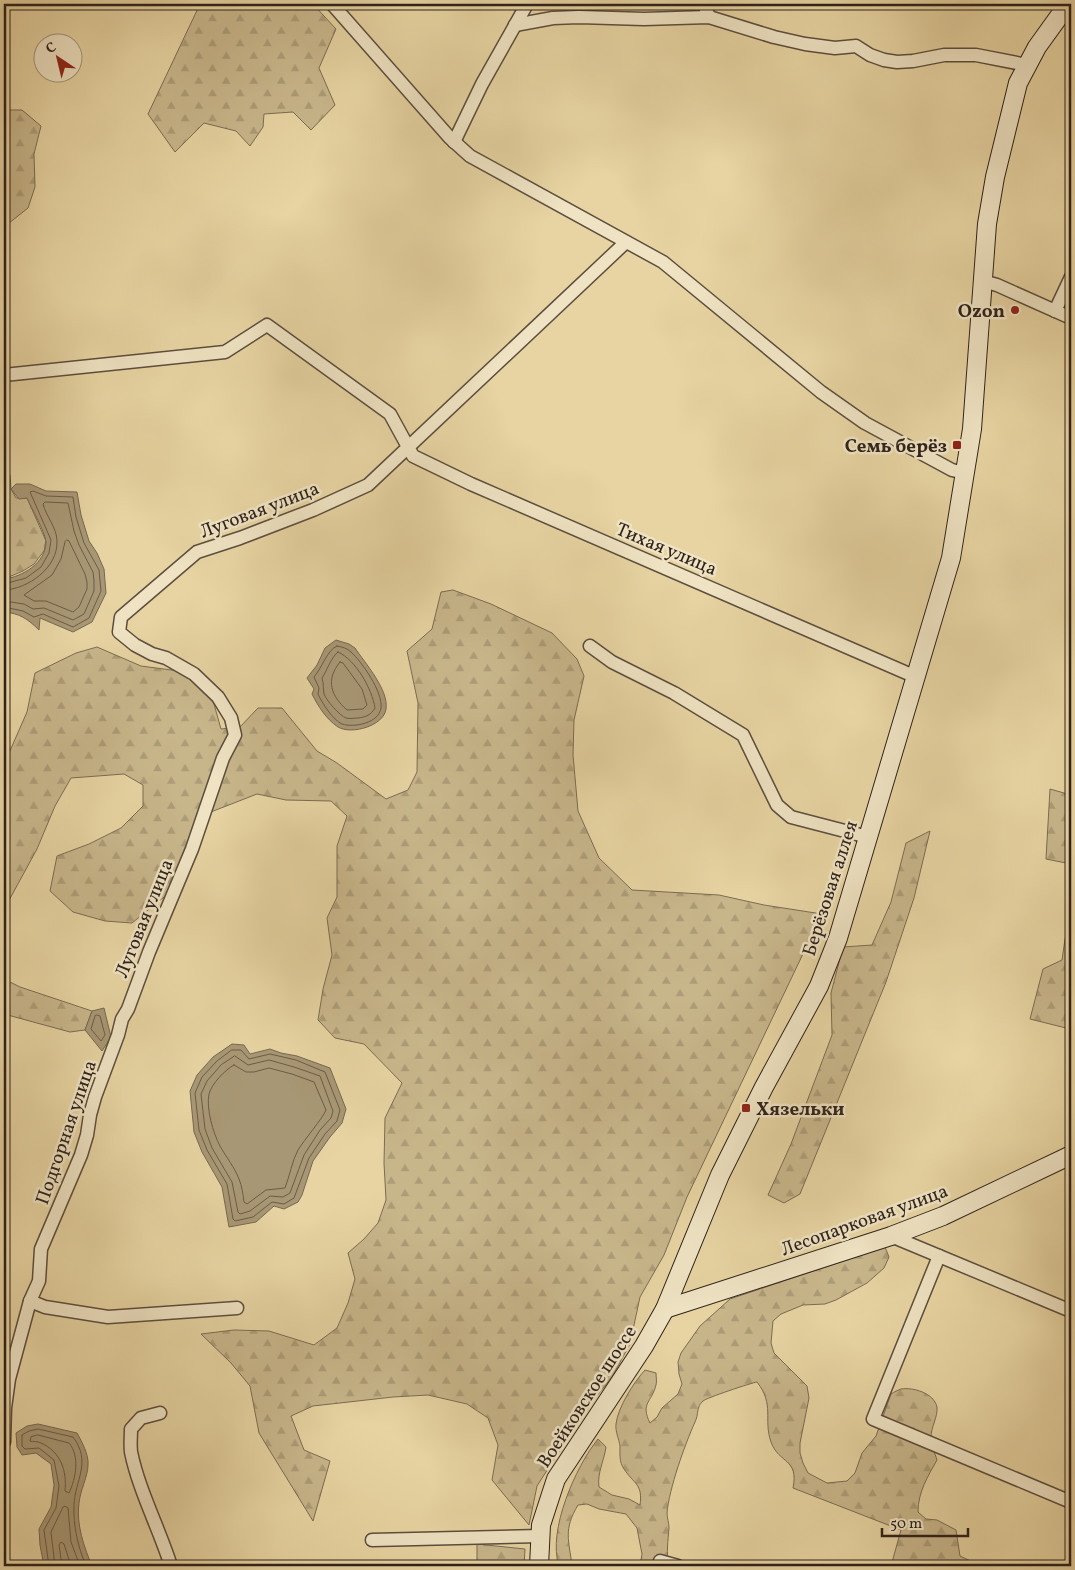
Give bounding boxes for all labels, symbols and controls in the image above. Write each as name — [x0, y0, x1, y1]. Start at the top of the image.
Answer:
north arrow — [32, 32, 82, 82]
text: С — [42, 38, 61, 59]
place label: Ozon — [958, 299, 1005, 325]
marker: Ozon — [1009, 304, 1021, 316]
place label: Семь берёз — [845, 434, 947, 460]
marker: Семь берёз — [951, 439, 963, 451]
street label: Луговая улица — [196, 476, 323, 546]
street label: Тихая улица — [612, 517, 721, 583]
street label: Берёзовая аллея — [797, 818, 865, 960]
street label: Луговая улица — [109, 856, 180, 982]
street label: Подгорная улица — [30, 1057, 104, 1208]
place label: Хязельки — [756, 1097, 845, 1123]
marker: Хязельки — [740, 1102, 752, 1114]
street label: Лесопарковая улица — [777, 1179, 952, 1263]
street label: Воейковское шоссе — [532, 1321, 644, 1473]
scale bar — [882, 1505, 969, 1537]
text: 50 m — [890, 1514, 922, 1535]

